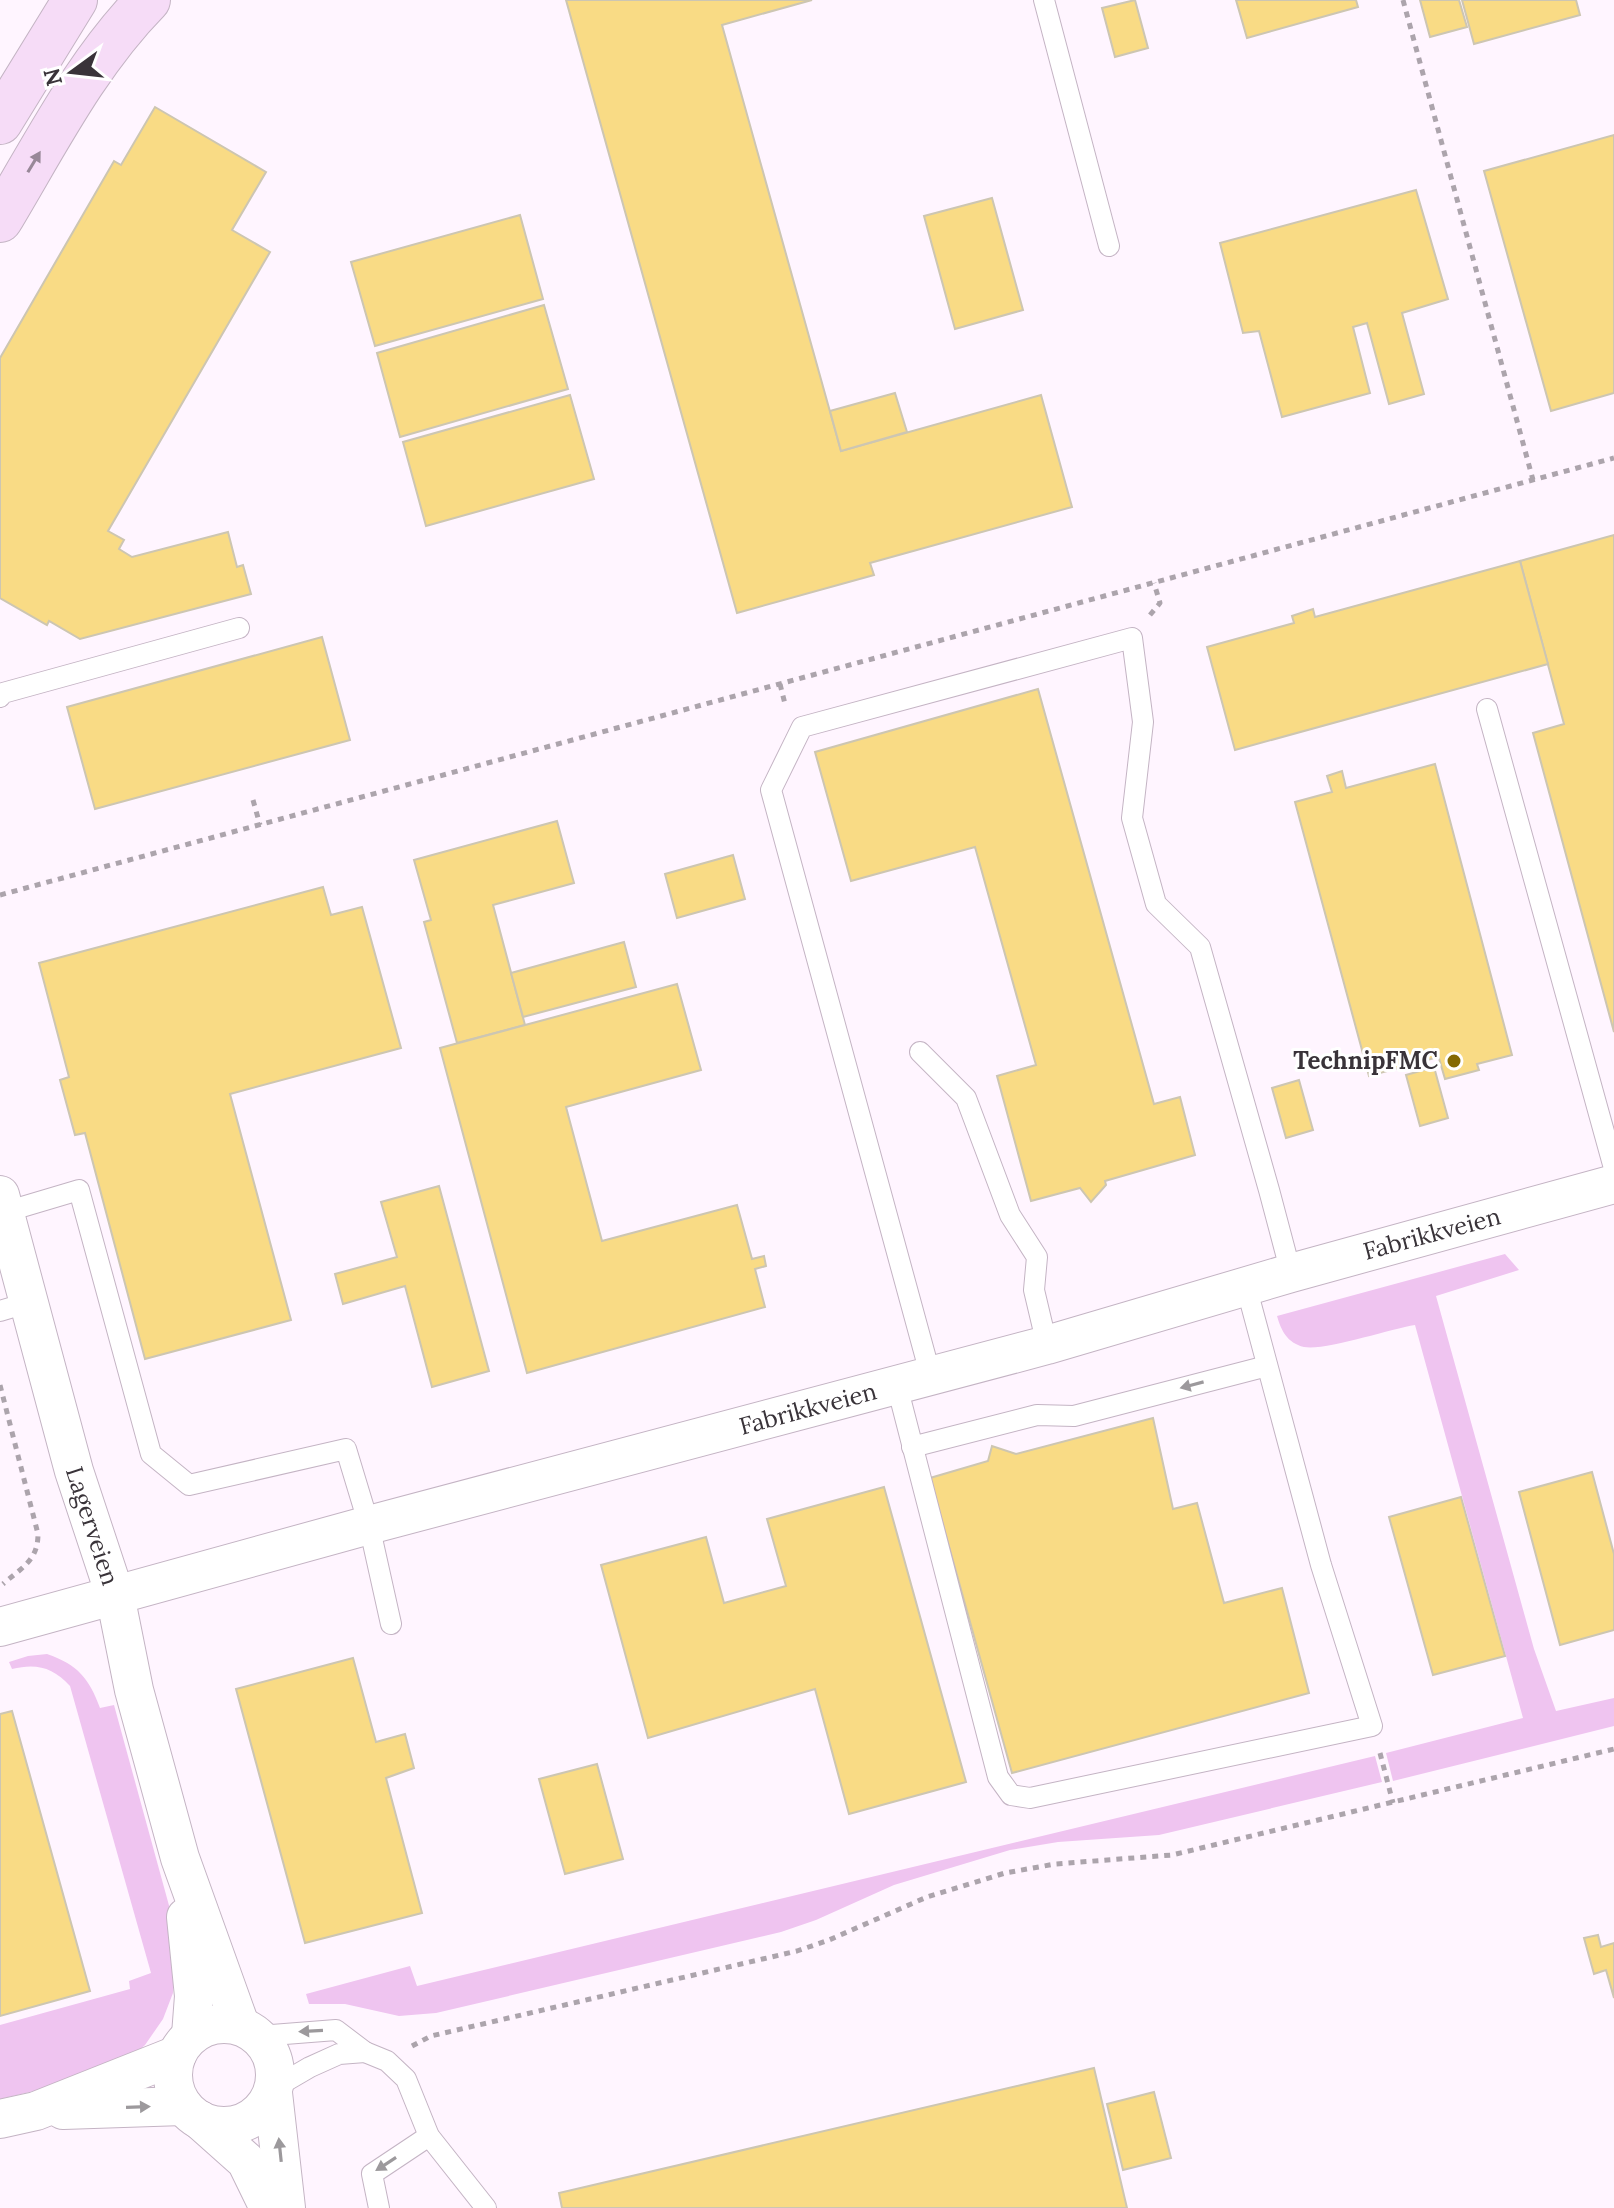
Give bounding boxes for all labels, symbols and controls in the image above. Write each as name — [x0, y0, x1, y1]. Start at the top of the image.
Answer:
north arrow — [32, 32, 112, 112]
text: N — [37, 65, 68, 89]
one-way arrow — [27, 151, 41, 173]
place label: TechnipFMC — [1293, 1045, 1438, 1076]
marker: TechnipFMC — [1445, 1052, 1463, 1070]
street label: Fabrikkveien — [1360, 1200, 1504, 1267]
street label: Fabrikkveien — [736, 1375, 880, 1442]
one-way arrow — [1179, 1380, 1204, 1392]
street label: Lagerveien — [59, 1463, 126, 1589]
one-way arrow — [298, 2024, 323, 2037]
one-way arrow — [125, 2101, 151, 2114]
one-way arrow — [274, 2137, 287, 2162]
one-way arrow — [375, 2157, 397, 2171]

